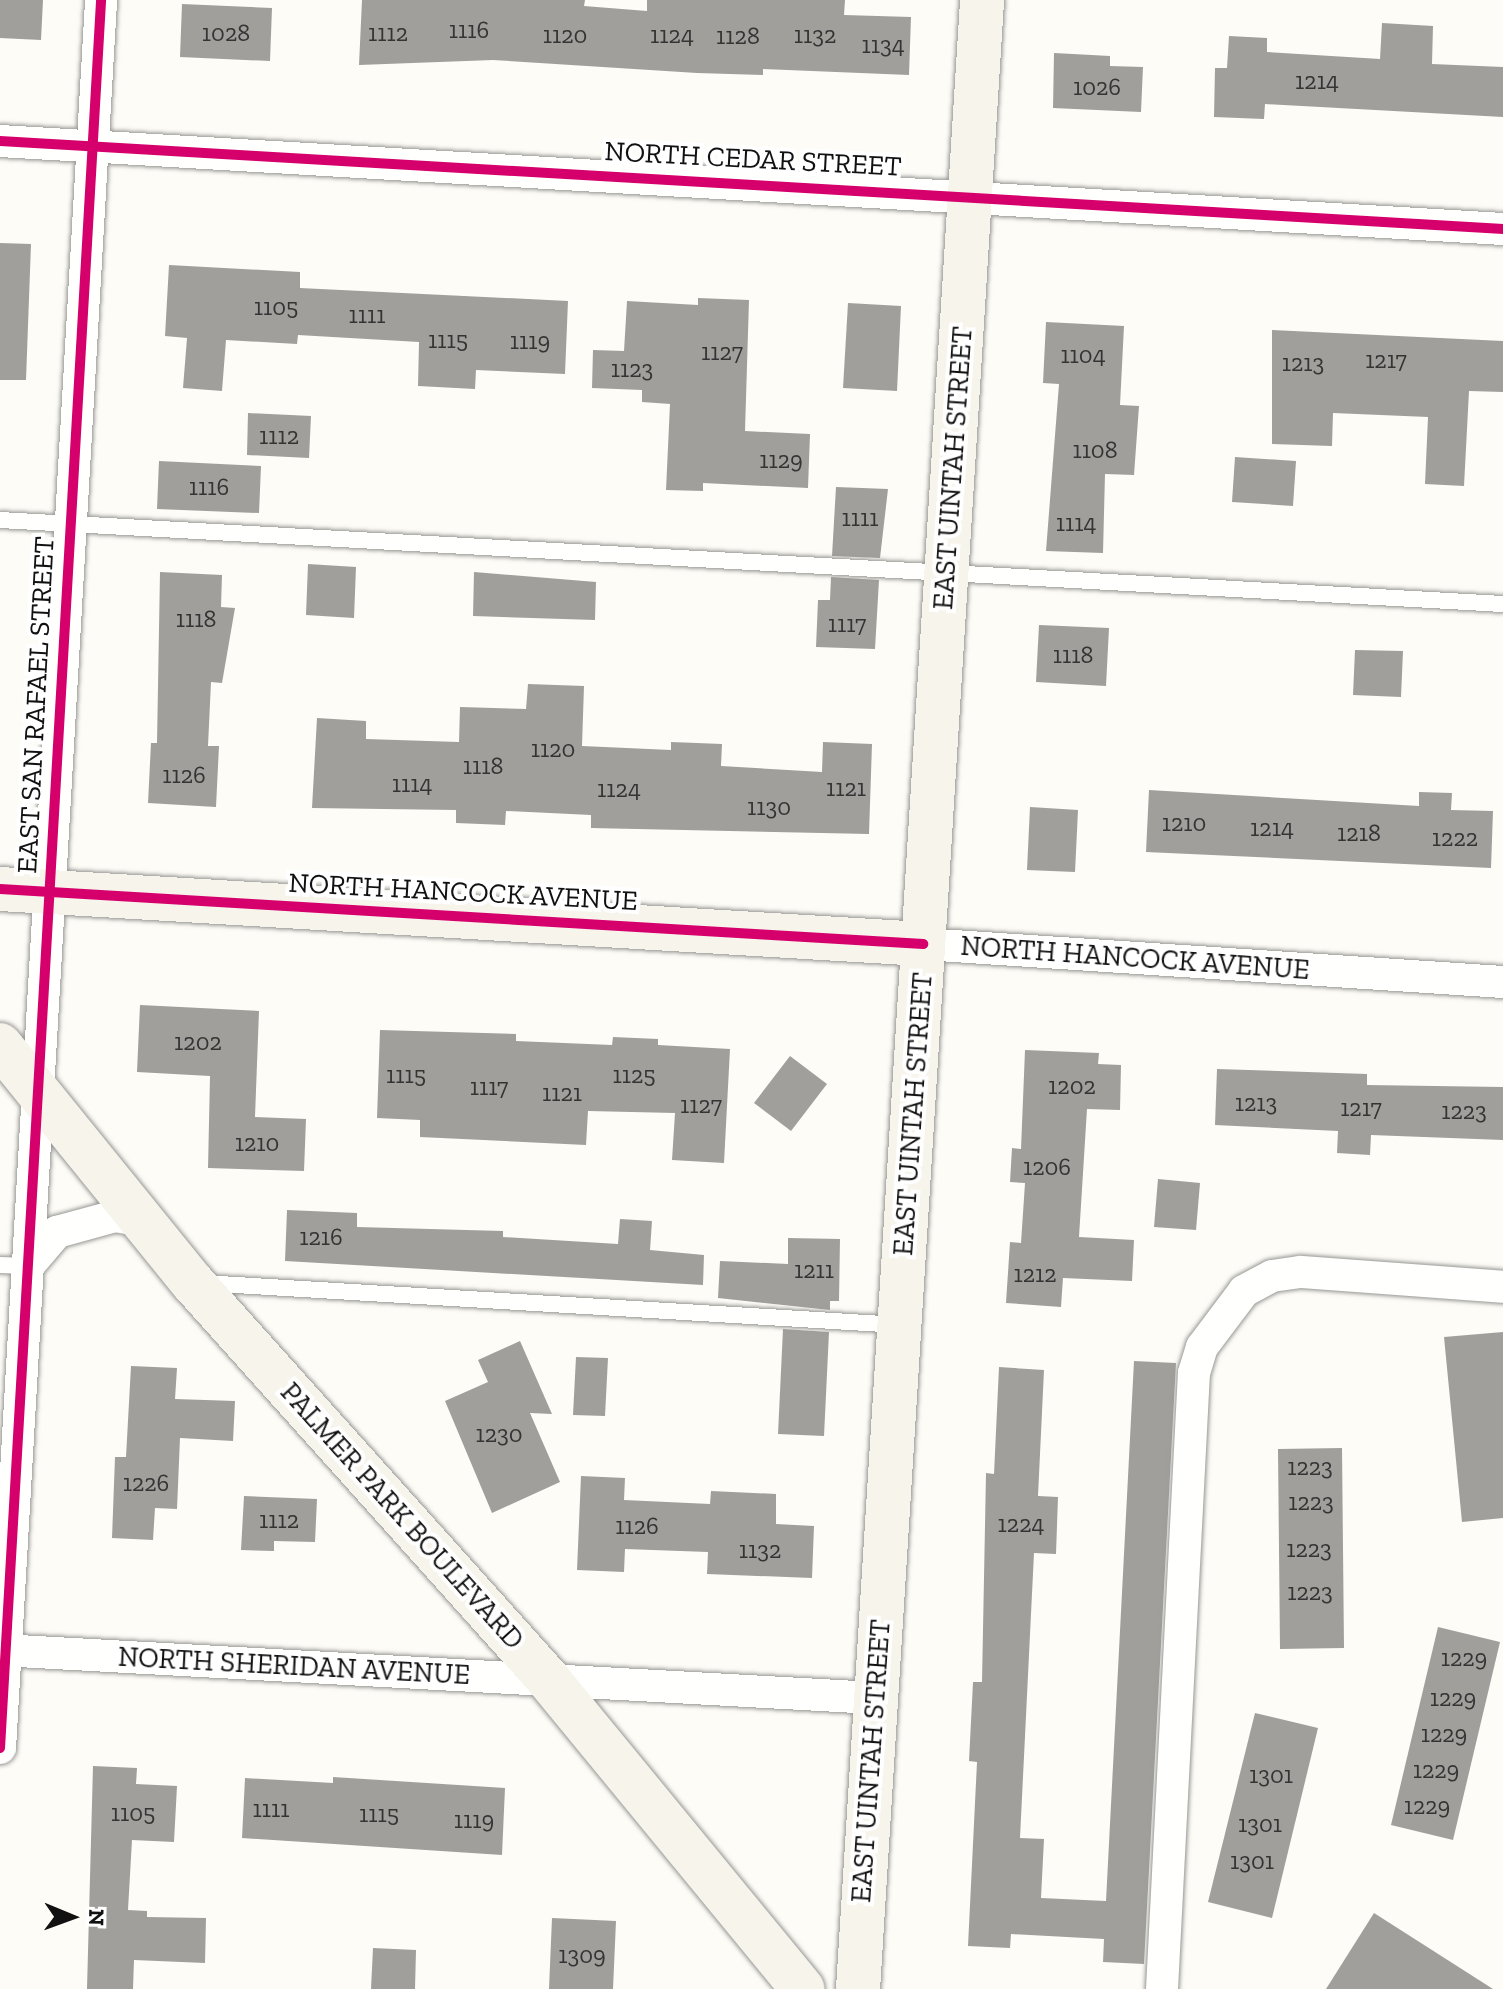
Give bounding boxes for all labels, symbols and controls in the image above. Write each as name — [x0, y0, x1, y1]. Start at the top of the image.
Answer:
house number: 1116 — [449, 16, 489, 44]
house number: 1028 — [202, 19, 250, 47]
house number: 1112 — [368, 19, 408, 47]
house number: 1120 — [543, 21, 587, 49]
house number: 1124 — [650, 21, 694, 49]
house number: 1132 — [794, 21, 836, 49]
house number: 1128 — [716, 22, 760, 50]
house number: 1134 — [861, 31, 905, 59]
house number: 1214 — [1295, 67, 1339, 95]
house number: 1026 — [1073, 73, 1121, 101]
street label: NORTH CEDAR STREET — [604, 134, 902, 184]
house number: 1105 — [254, 293, 298, 321]
house number: 1111 — [349, 301, 385, 329]
street label: EAST UINTAH STREET — [926, 325, 980, 611]
house number: 1115 — [428, 326, 468, 354]
house number: 1119 — [510, 327, 550, 355]
house number: 1127 — [701, 338, 743, 366]
house number: 1104 — [1060, 341, 1106, 369]
house number: 1217 — [1365, 346, 1407, 374]
house number: 1213 — [1282, 349, 1324, 377]
house number: 1123 — [611, 355, 653, 383]
house number: 1112 — [259, 422, 299, 450]
house number: 1108 — [1072, 436, 1118, 464]
house number: 1129 — [759, 446, 803, 474]
house number: 1116 — [189, 473, 229, 501]
house number: 1111 — [842, 504, 878, 532]
house number: 1114 — [1056, 509, 1096, 537]
street label: EAST SAN RAFAEL STREET — [10, 535, 62, 875]
house number: 1118 — [176, 605, 216, 633]
house number: 1117 — [828, 610, 866, 638]
house number: 1118 — [1053, 641, 1093, 669]
house number: 1120 — [531, 735, 575, 763]
house number: 1118 — [463, 752, 503, 780]
house number: 1126 — [162, 761, 206, 789]
house number: 1114 — [392, 770, 432, 798]
house number: 1121 — [826, 774, 866, 802]
house number: 1124 — [597, 775, 641, 803]
house number: 1130 — [747, 793, 791, 821]
house number: 1210 — [1162, 809, 1206, 837]
house number: 1214 — [1250, 814, 1294, 842]
house number: 1218 — [1337, 819, 1381, 847]
house number: 1222 — [1432, 824, 1478, 852]
street label: NORTH HANCOCK AVENUE — [287, 866, 639, 918]
street label: NORTH HANCOCK AVENUE — [959, 929, 1311, 987]
street label: EAST UINTAH STREET — [886, 971, 940, 1257]
house number: 1202 — [174, 1028, 222, 1056]
house number: 1115 — [386, 1061, 426, 1089]
house number: 1125 — [612, 1061, 656, 1089]
house number: 1202 — [1048, 1072, 1096, 1100]
house number: 1117 — [470, 1073, 508, 1101]
house number: 1121 — [542, 1079, 582, 1107]
house number: 1213 — [1235, 1089, 1277, 1117]
house number: 1127 — [680, 1091, 722, 1119]
house number: 1217 — [1340, 1094, 1382, 1122]
house number: 1223 — [1441, 1097, 1487, 1125]
house number: 1210 — [235, 1129, 279, 1157]
house number: 1206 — [1023, 1153, 1071, 1181]
house number: 1216 — [299, 1223, 343, 1251]
house number: 1211 — [794, 1256, 834, 1284]
house number: 1212 — [1013, 1260, 1057, 1288]
street label: PALMER PARK BOULEVARD — [273, 1376, 531, 1656]
house number: 1230 — [475, 1420, 523, 1448]
house number: 1223 — [1287, 1453, 1333, 1481]
house number: 1226 — [123, 1469, 169, 1497]
house number: 1223 — [1288, 1488, 1334, 1516]
house number: 1112 — [259, 1506, 299, 1534]
house number: 1224 — [998, 1510, 1044, 1538]
house number: 1126 — [615, 1512, 659, 1540]
house number: 1223 — [1286, 1535, 1332, 1563]
house number: 1132 — [739, 1536, 781, 1564]
house number: 1223 — [1287, 1578, 1333, 1606]
street label: EAST UINTAH STREET — [844, 1618, 898, 1904]
street label: NORTH SHERIDAN AVENUE — [117, 1640, 471, 1692]
house number: 1229 — [1441, 1644, 1487, 1672]
house number: 1229 — [1430, 1684, 1476, 1712]
house number: 1229 — [1421, 1720, 1467, 1748]
house number: 1229 — [1413, 1756, 1459, 1784]
house number: 1301 — [1249, 1761, 1293, 1789]
house number: 1229 — [1404, 1792, 1450, 1820]
house number: 1111 — [253, 1795, 289, 1823]
house number: 1105 — [111, 1799, 155, 1827]
house number: 1115 — [359, 1800, 399, 1828]
house number: 1119 — [454, 1806, 494, 1834]
house number: 1301 — [1238, 1810, 1282, 1838]
house number: 1301 — [1230, 1847, 1274, 1875]
north arrow — [32, 1877, 112, 1957]
text: N — [83, 1909, 110, 1926]
house number: 1309 — [558, 1941, 606, 1969]

